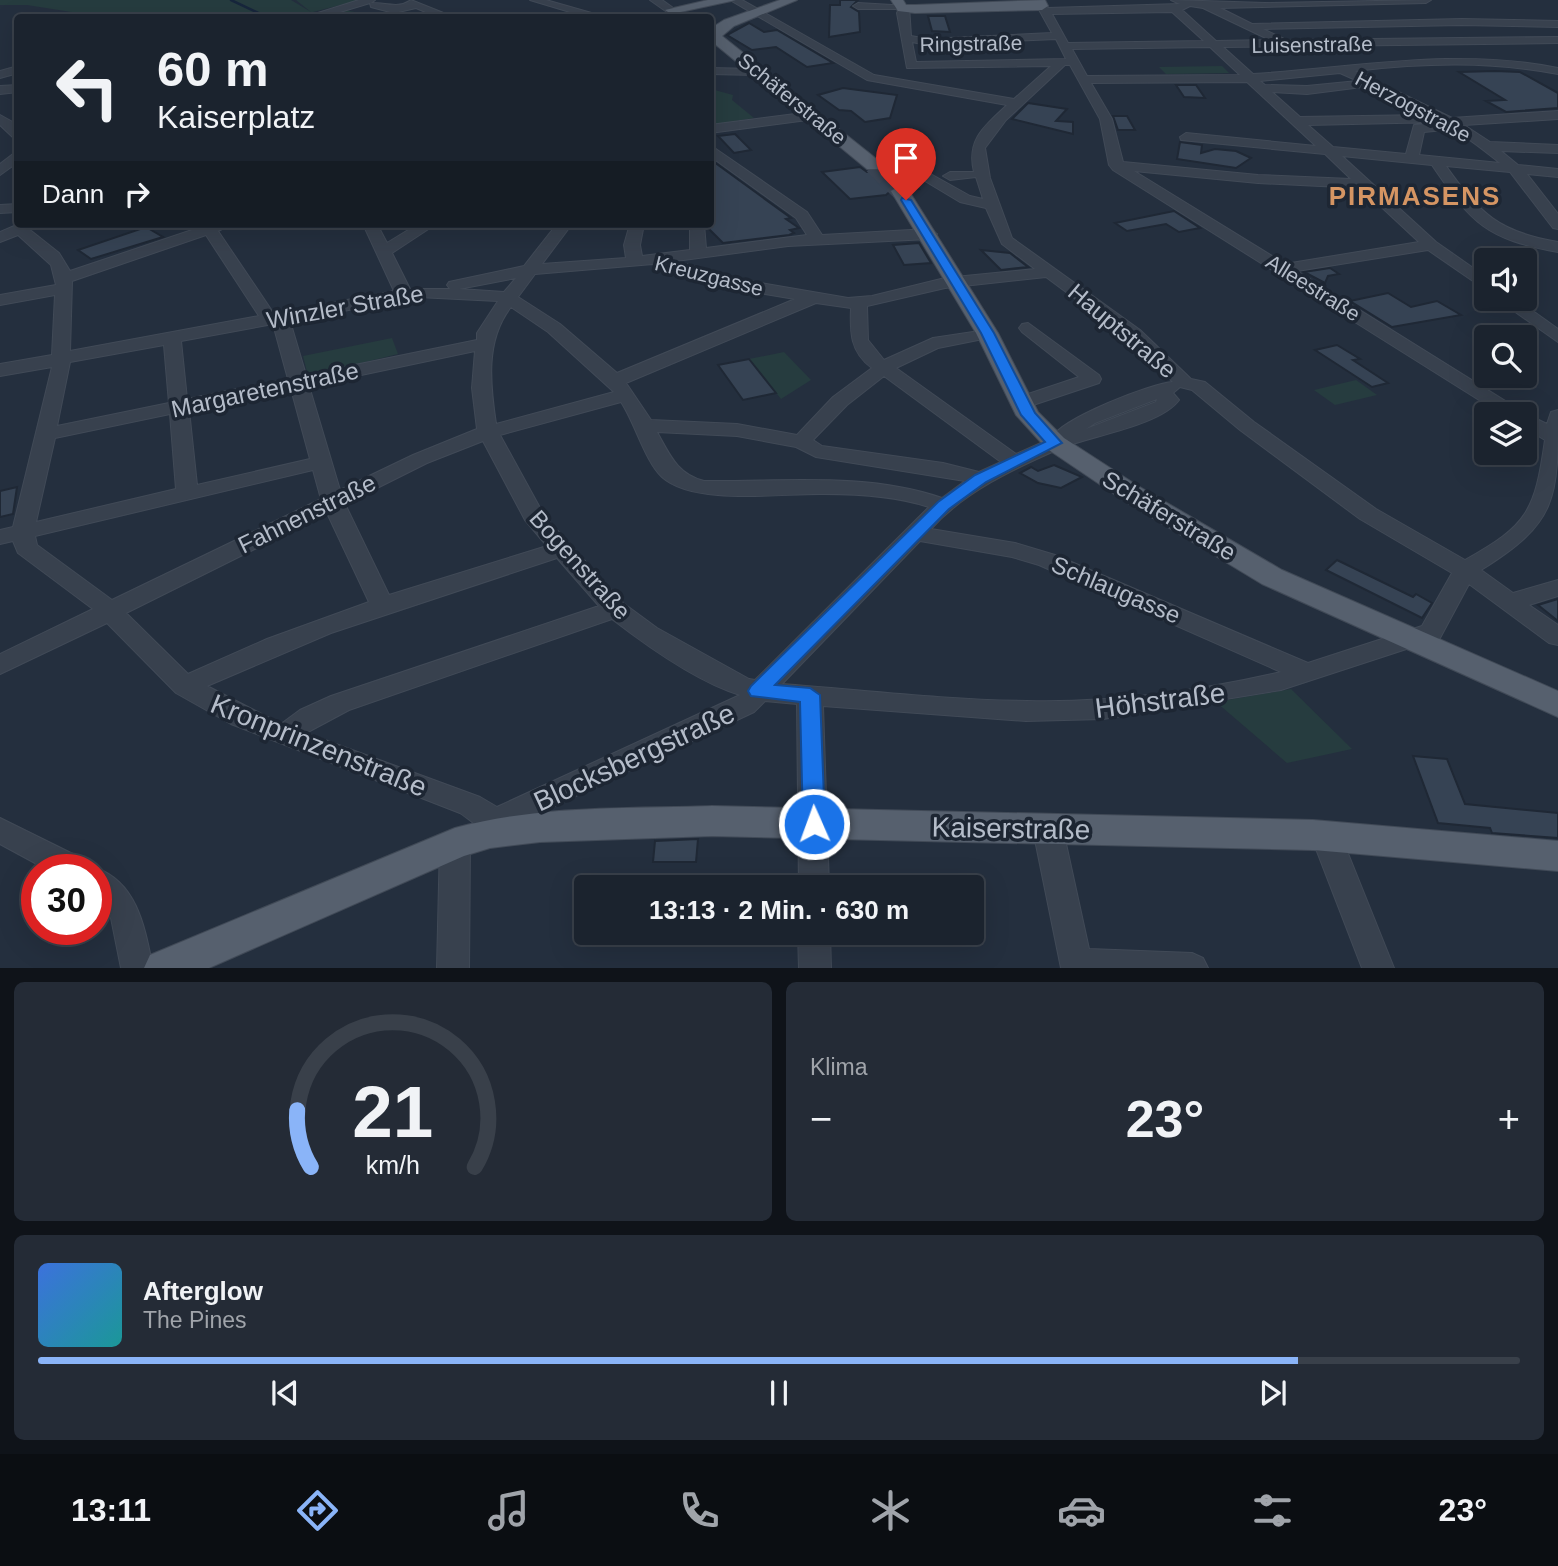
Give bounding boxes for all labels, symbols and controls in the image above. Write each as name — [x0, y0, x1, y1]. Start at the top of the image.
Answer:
street label: Ringstraße — [919, 31, 1023, 56]
street label: Luisenstraße — [1251, 32, 1373, 57]
icon: left — [42, 42, 133, 133]
text: 60 m — [157, 42, 269, 96]
street label: Schäferstraße — [734, 48, 851, 149]
street label: Herzogstraße — [1352, 67, 1475, 147]
text: Kaiserplatz — [157, 99, 315, 135]
pin — [876, 128, 936, 200]
icon: arrive — [887, 139, 925, 177]
icon: right — [118, 175, 156, 213]
text: Dann — [42, 179, 104, 209]
district label: PIRMASENS — [1329, 181, 1501, 211]
map controls — [1474, 248, 1537, 465]
button: sound — [1474, 248, 1537, 311]
street label: Alleestraße — [1262, 250, 1364, 325]
street label: Kreuzgasse — [653, 251, 766, 300]
street label: Hauptstraße — [1063, 278, 1182, 383]
street label: Winzler Straße — [264, 279, 425, 334]
button: search — [1474, 325, 1537, 388]
street label: Margaretenstraße — [169, 356, 361, 423]
button: layers — [1474, 402, 1537, 465]
street label: Schäferstraße — [1098, 465, 1241, 566]
street label: Fahnenstraße — [234, 469, 380, 558]
street label: Bogenstraße — [524, 505, 636, 625]
street label: Schlaugasse — [1048, 550, 1185, 629]
street label: Höhstraße — [1093, 677, 1227, 724]
street label: Kronprinzenstraße — [206, 688, 431, 803]
street label: Blocksbergstraße — [529, 697, 739, 818]
position arrow — [777, 787, 851, 861]
street label: Kaiserstraße — [931, 812, 1091, 845]
speed limit sign: 30 — [21, 854, 112, 945]
text: 13:13 · 2 Min. · 630 m — [649, 895, 909, 925]
text: Klima — [810, 1054, 868, 1080]
text: 21 — [353, 1072, 433, 1153]
text: 23° — [1126, 1090, 1204, 1148]
text: − — [810, 1098, 832, 1140]
text: + — [1498, 1098, 1520, 1140]
text: km/h — [366, 1151, 420, 1179]
text: Afterglow — [143, 1276, 263, 1306]
text: The Pines — [143, 1307, 247, 1333]
icon: previous — [266, 1374, 304, 1412]
icon: pause — [760, 1374, 798, 1412]
icon: next — [1254, 1374, 1292, 1412]
icon: directions — [293, 1486, 342, 1535]
icon: music — [484, 1486, 533, 1535]
icon: phone — [675, 1486, 724, 1535]
icon: climate — [866, 1486, 915, 1535]
icon: car — [1057, 1486, 1106, 1535]
icon: filters — [1248, 1486, 1297, 1535]
text: 13:11 — [71, 1492, 151, 1528]
text: 23° — [1439, 1492, 1487, 1528]

